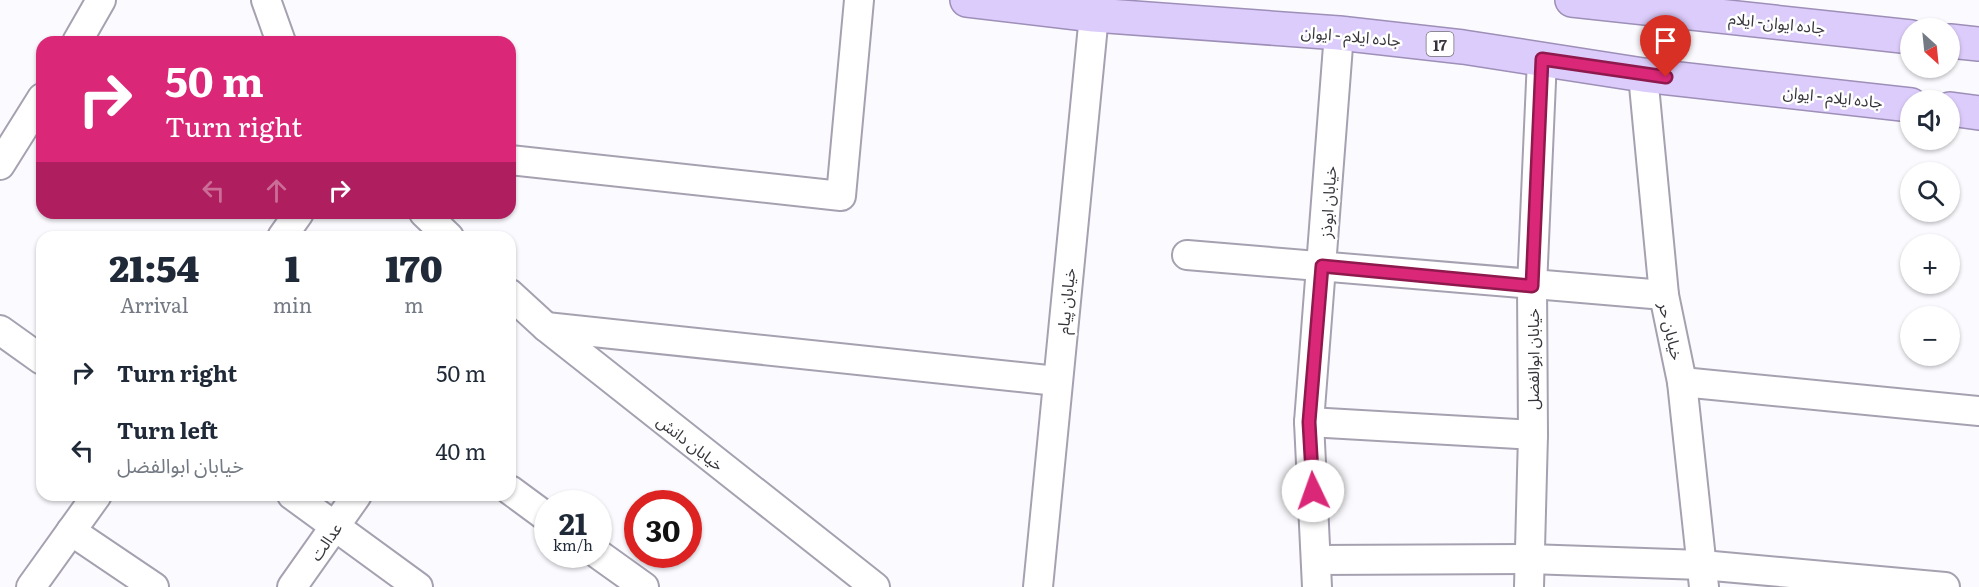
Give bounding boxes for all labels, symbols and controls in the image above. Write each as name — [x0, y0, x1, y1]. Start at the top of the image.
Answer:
street label: جاده ایوان- ایلام — [1727, 5, 1827, 41]
pin — [1640, 15, 1691, 77]
north arrow — [1900, 18, 1960, 78]
map controls — [1900, 18, 1960, 366]
street label: جاده ایلام - ایوان — [1300, 19, 1402, 53]
icon: arrive — [1649, 24, 1682, 57]
road number: 17 — [1426, 32, 1454, 56]
text: 50 m — [165, 48, 264, 110]
icon: right — [66, 60, 144, 138]
street label: جاده ایلام - ایوان — [1782, 79, 1884, 115]
button: sound — [1900, 90, 1960, 150]
text: Turn right — [165, 105, 302, 145]
button: search — [1900, 162, 1960, 222]
street label: خیابان ابوذز — [1312, 165, 1341, 240]
icon: left — [197, 174, 230, 207]
icon: ahead — [260, 174, 293, 207]
icon: right — [323, 174, 356, 207]
button: + — [1900, 234, 1960, 294]
text: 21:54 — [109, 240, 199, 293]
text: 1 — [285, 240, 300, 293]
text: 170 — [385, 240, 443, 293]
street label: خیابان پیام — [1050, 267, 1082, 335]
text: Arrival — [120, 289, 188, 319]
text: min — [273, 289, 312, 319]
text: m — [404, 289, 424, 319]
street label: خیابان حر — [1653, 299, 1690, 362]
button: − — [1900, 306, 1960, 366]
street label: خیابان ابوالفضل — [1520, 308, 1544, 410]
icon: right — [66, 356, 99, 389]
text: Turn right — [117, 356, 237, 389]
text: 50 m — [436, 356, 486, 389]
street label: خیابان دانش — [652, 408, 730, 476]
text: Turn left — [117, 413, 218, 446]
icon: left — [66, 434, 99, 467]
text: 40 m — [435, 434, 486, 467]
text: خیابان ابوالفضل — [117, 449, 244, 479]
position arrow — [1281, 459, 1345, 523]
speed limit sign: 30 — [624, 490, 702, 568]
text: 21 — [559, 500, 587, 544]
street label: عدالت — [303, 517, 347, 565]
text: km/h — [553, 533, 593, 556]

